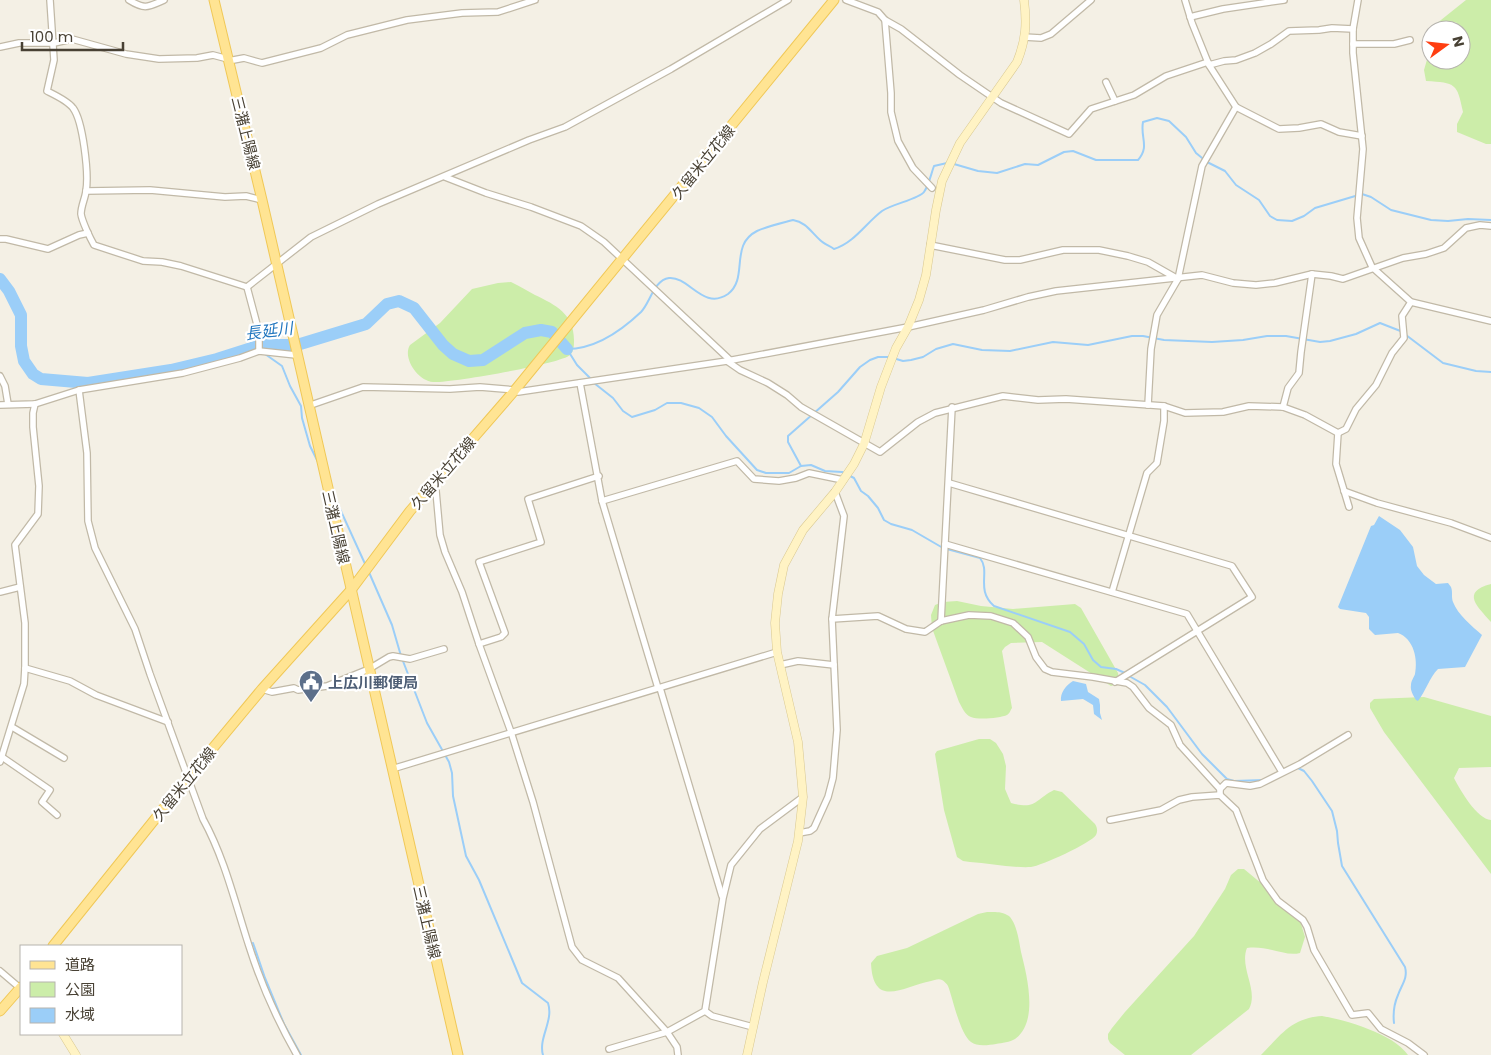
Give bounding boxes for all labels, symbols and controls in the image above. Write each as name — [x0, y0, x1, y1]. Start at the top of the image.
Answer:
scale bar — [22, 20, 124, 52]
north arrow — [1421, 20, 1471, 70]
text: 100 m — [30, 26, 73, 47]
text: N — [1448, 34, 1470, 49]
street label: 三潴上陽線 — [227, 94, 265, 172]
street label: 久留米立花線 — [667, 120, 739, 204]
water label: 長延川 — [244, 316, 296, 345]
street label: 久留米立花線 — [406, 432, 480, 514]
street label: 三潴上陽線 — [317, 488, 355, 566]
public building icon: 上広川郵便局 — [298, 669, 324, 703]
place label: 上広川郵便局 — [328, 672, 418, 693]
street label: 久留米立花線 — [148, 742, 220, 826]
street label: 三潴上陽線 — [408, 883, 446, 961]
legend — [20, 945, 182, 1035]
text: 道路 — [65, 954, 95, 975]
text: 公園 — [65, 979, 95, 1000]
text: 水域 — [65, 1004, 95, 1025]

